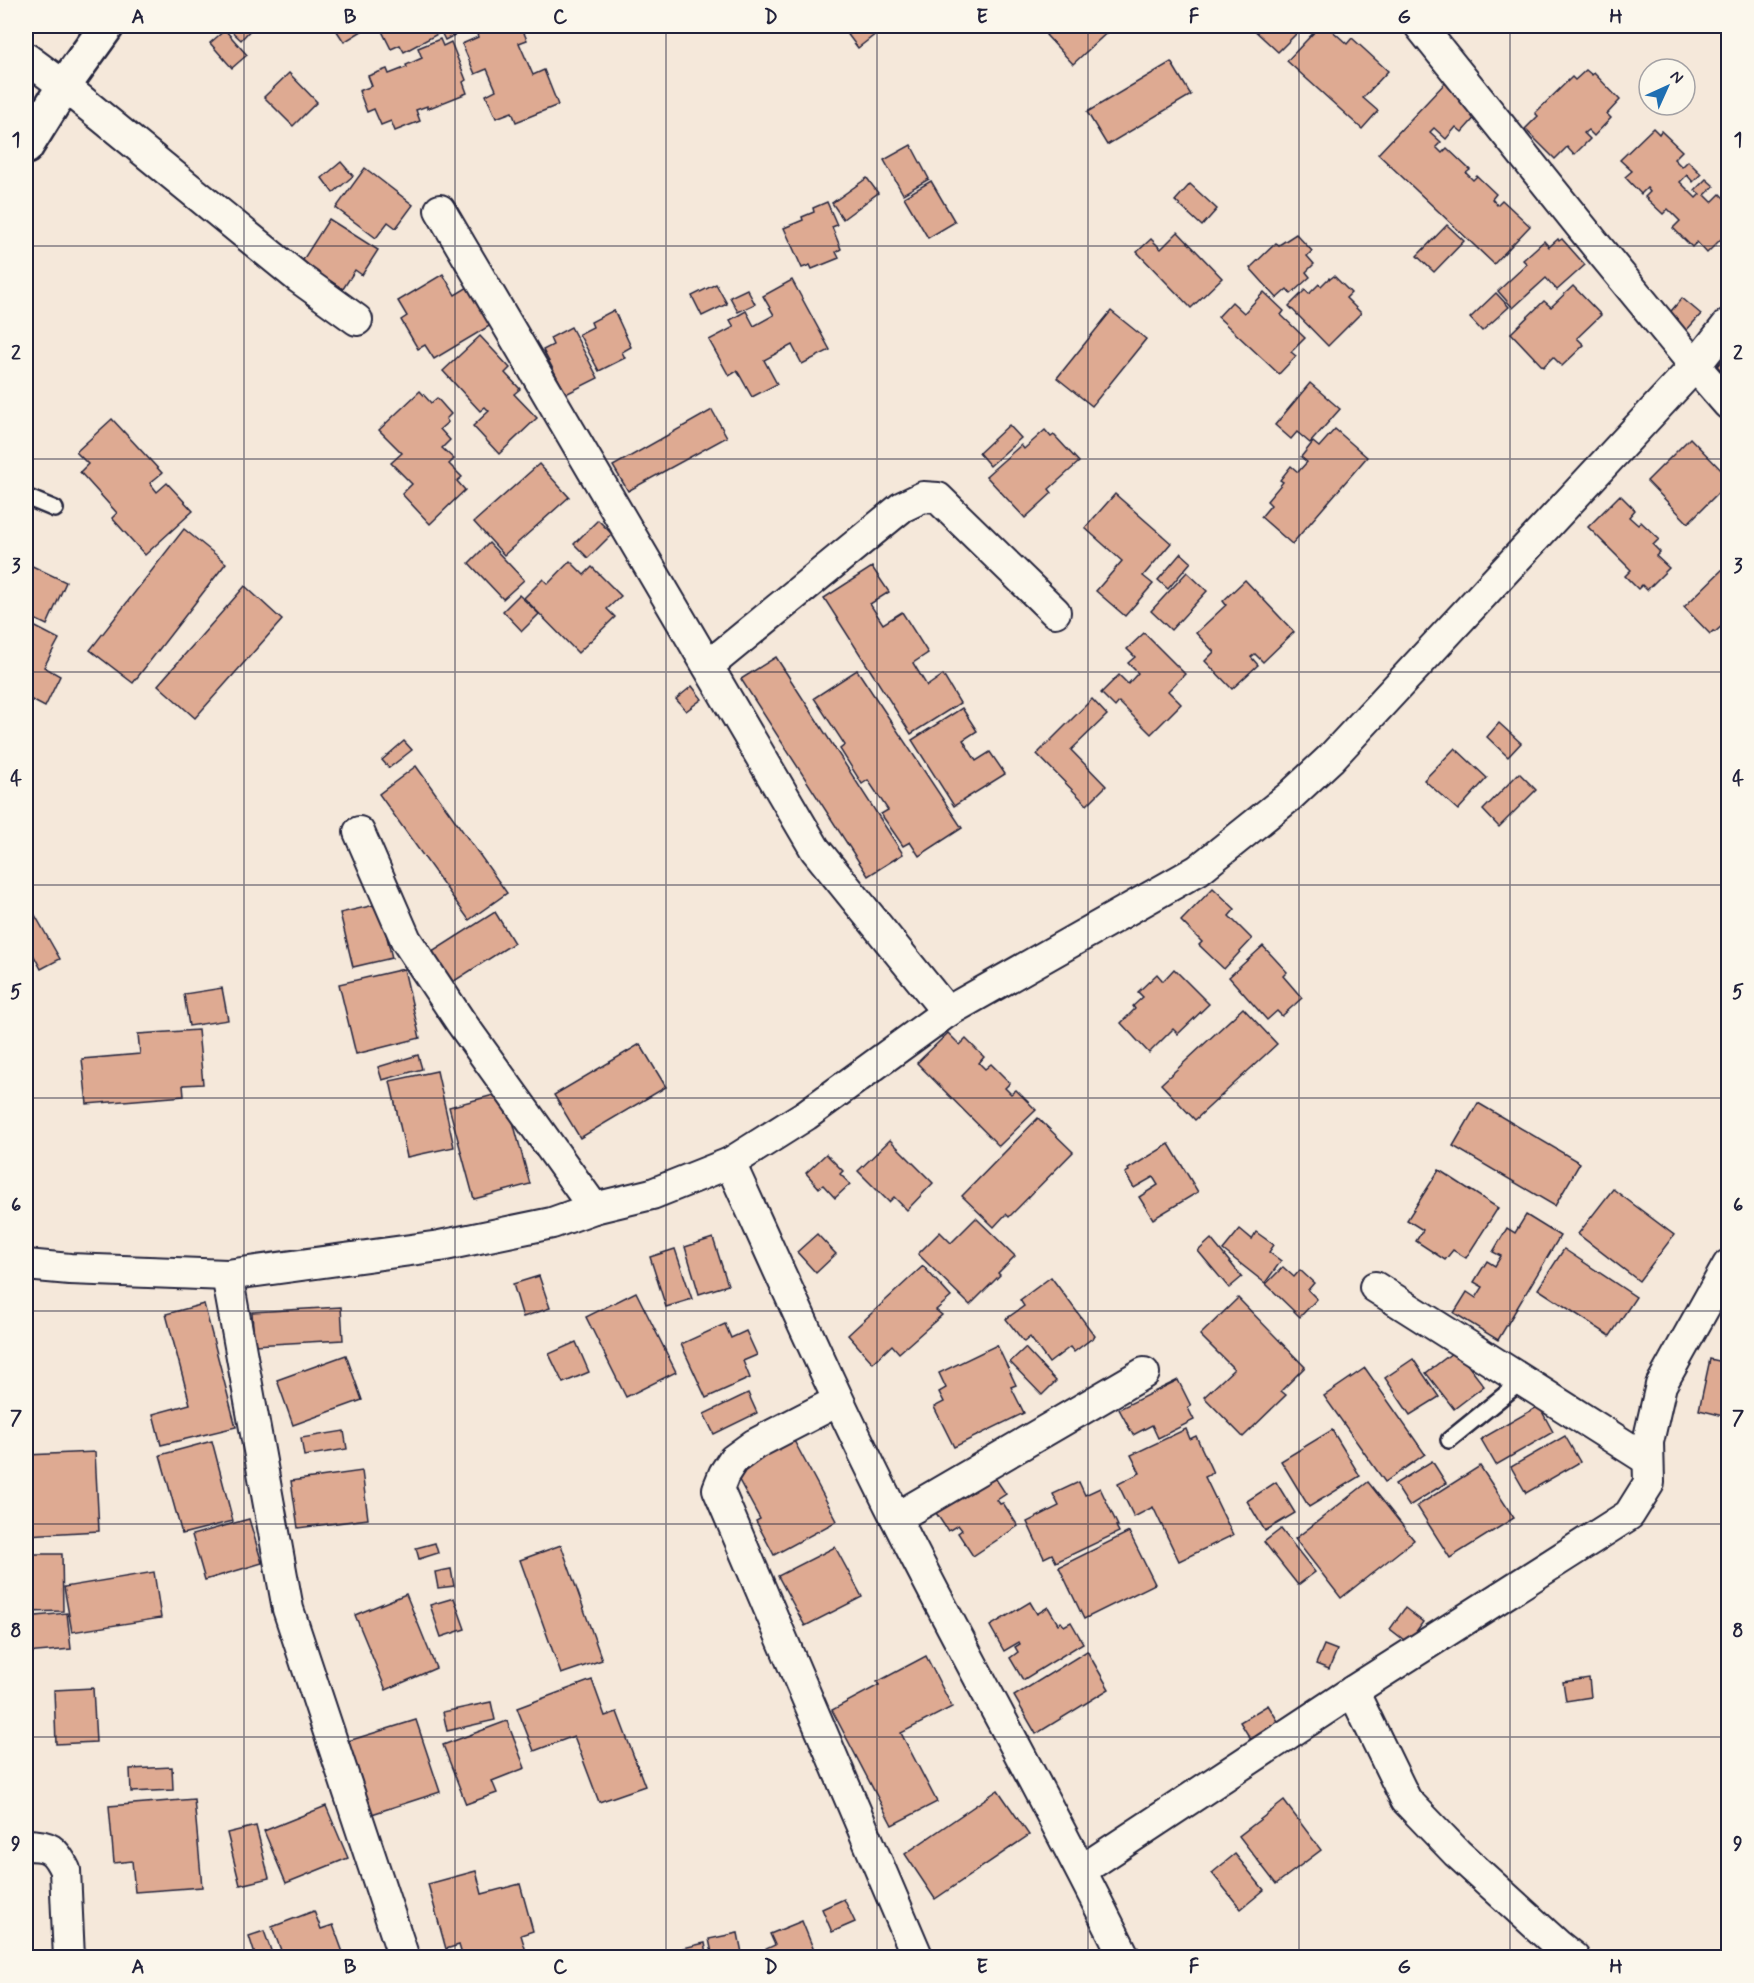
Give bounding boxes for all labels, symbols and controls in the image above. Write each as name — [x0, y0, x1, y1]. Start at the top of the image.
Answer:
text: A — [131, 4, 145, 31]
text: B — [344, 4, 357, 31]
text: C — [553, 4, 568, 31]
text: D — [764, 4, 778, 31]
text: E — [976, 4, 988, 31]
text: F — [1189, 4, 1200, 31]
text: G — [1397, 4, 1411, 31]
text: H — [1609, 4, 1623, 31]
north arrow — [1637, 57, 1697, 117]
text: N — [1665, 66, 1688, 89]
text: 1 — [12, 127, 20, 154]
text: 1 — [1734, 127, 1742, 154]
text: 2 — [11, 340, 21, 367]
text: 2 — [1733, 340, 1743, 367]
text: 3 — [11, 553, 21, 580]
text: 3 — [1733, 553, 1743, 580]
text: 4 — [10, 766, 22, 793]
text: 4 — [1732, 766, 1744, 793]
text: 5 — [10, 979, 22, 1006]
text: 5 — [1732, 979, 1744, 1006]
text: 6 — [11, 1192, 21, 1219]
text: 6 — [1733, 1192, 1743, 1219]
text: 7 — [10, 1405, 22, 1432]
text: 7 — [1732, 1405, 1744, 1432]
text: 8 — [10, 1618, 22, 1645]
text: 8 — [1732, 1618, 1744, 1645]
text: 9 — [11, 1831, 21, 1858]
text: 9 — [1733, 1831, 1743, 1858]
text: A — [131, 1954, 145, 1981]
text: B — [344, 1954, 357, 1981]
text: C — [553, 1954, 568, 1981]
text: D — [764, 1954, 778, 1981]
text: E — [976, 1954, 988, 1981]
text: F — [1189, 1954, 1200, 1981]
text: G — [1397, 1954, 1411, 1981]
text: H — [1609, 1954, 1623, 1981]

